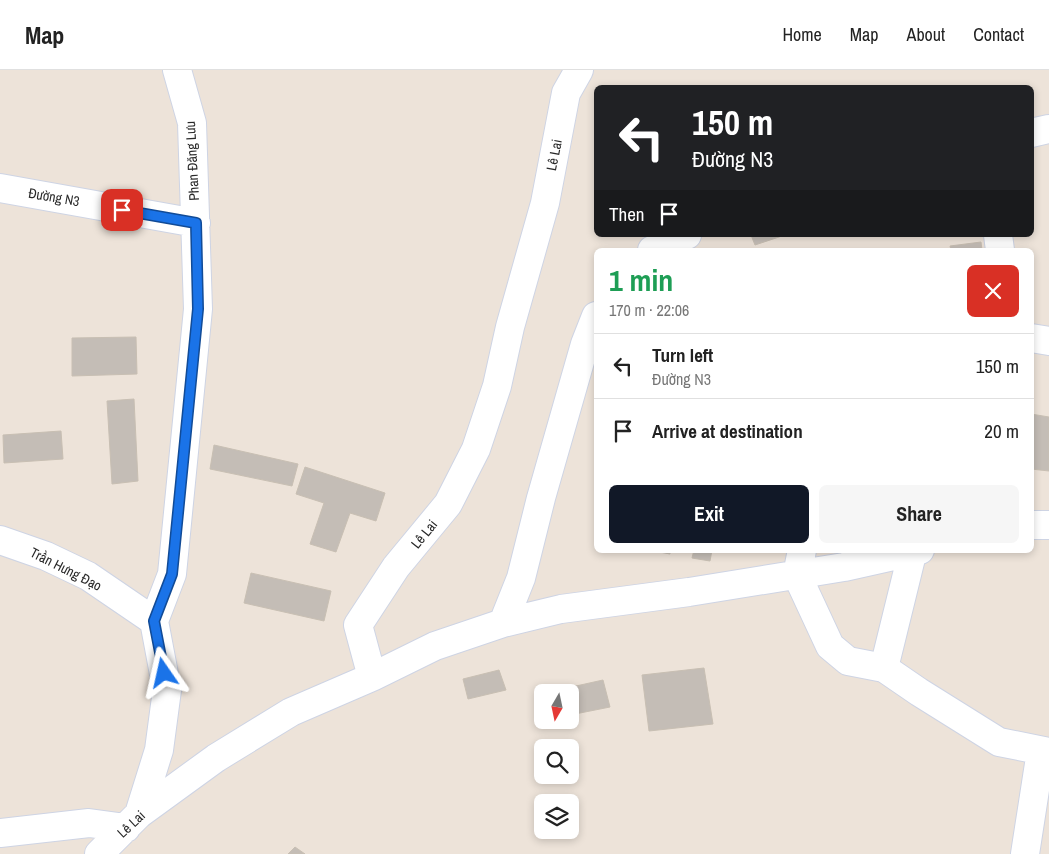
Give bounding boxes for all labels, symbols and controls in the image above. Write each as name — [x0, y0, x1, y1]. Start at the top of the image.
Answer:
text: Map — [25, 19, 64, 51]
text: Home — [782, 22, 822, 47]
text: Map — [850, 22, 879, 47]
text: About — [907, 22, 945, 47]
text: Contact — [973, 22, 1024, 47]
text: 150 m — [692, 99, 773, 146]
icon: left — [609, 105, 674, 170]
street label: Phan Đăng Lưu — [181, 121, 203, 201]
street label: Lê Lai — [542, 138, 566, 172]
text: Đường N3 — [692, 144, 773, 174]
street label: Đường N3 — [27, 184, 81, 210]
pin — [101, 189, 143, 231]
icon: arrive — [108, 196, 136, 224]
icon: arrive — [655, 200, 683, 228]
text: Then — [609, 201, 645, 227]
text: 1 min — [609, 260, 673, 300]
button: close — [967, 265, 1019, 317]
text: 170 m · 22:06 — [609, 299, 689, 321]
text: Turn left — [652, 342, 713, 368]
icon: left — [609, 352, 637, 380]
text: 150 m — [976, 353, 1019, 379]
text: Đường N3 — [652, 368, 711, 390]
icon: arrive — [609, 417, 637, 445]
text: Arrive at destination — [652, 418, 803, 444]
text: 20 m — [984, 418, 1019, 444]
button: Exit — [609, 485, 809, 543]
button: Share — [819, 485, 1019, 543]
street label: Lê Lai — [407, 516, 441, 552]
street label: Trần Hưng Đạo — [27, 543, 105, 595]
position arrow — [137, 646, 189, 698]
north arrow — [534, 684, 579, 729]
map controls — [534, 684, 579, 839]
button: search — [534, 739, 579, 784]
button: layers — [534, 794, 579, 839]
street label: Lê Lai — [113, 807, 149, 841]

